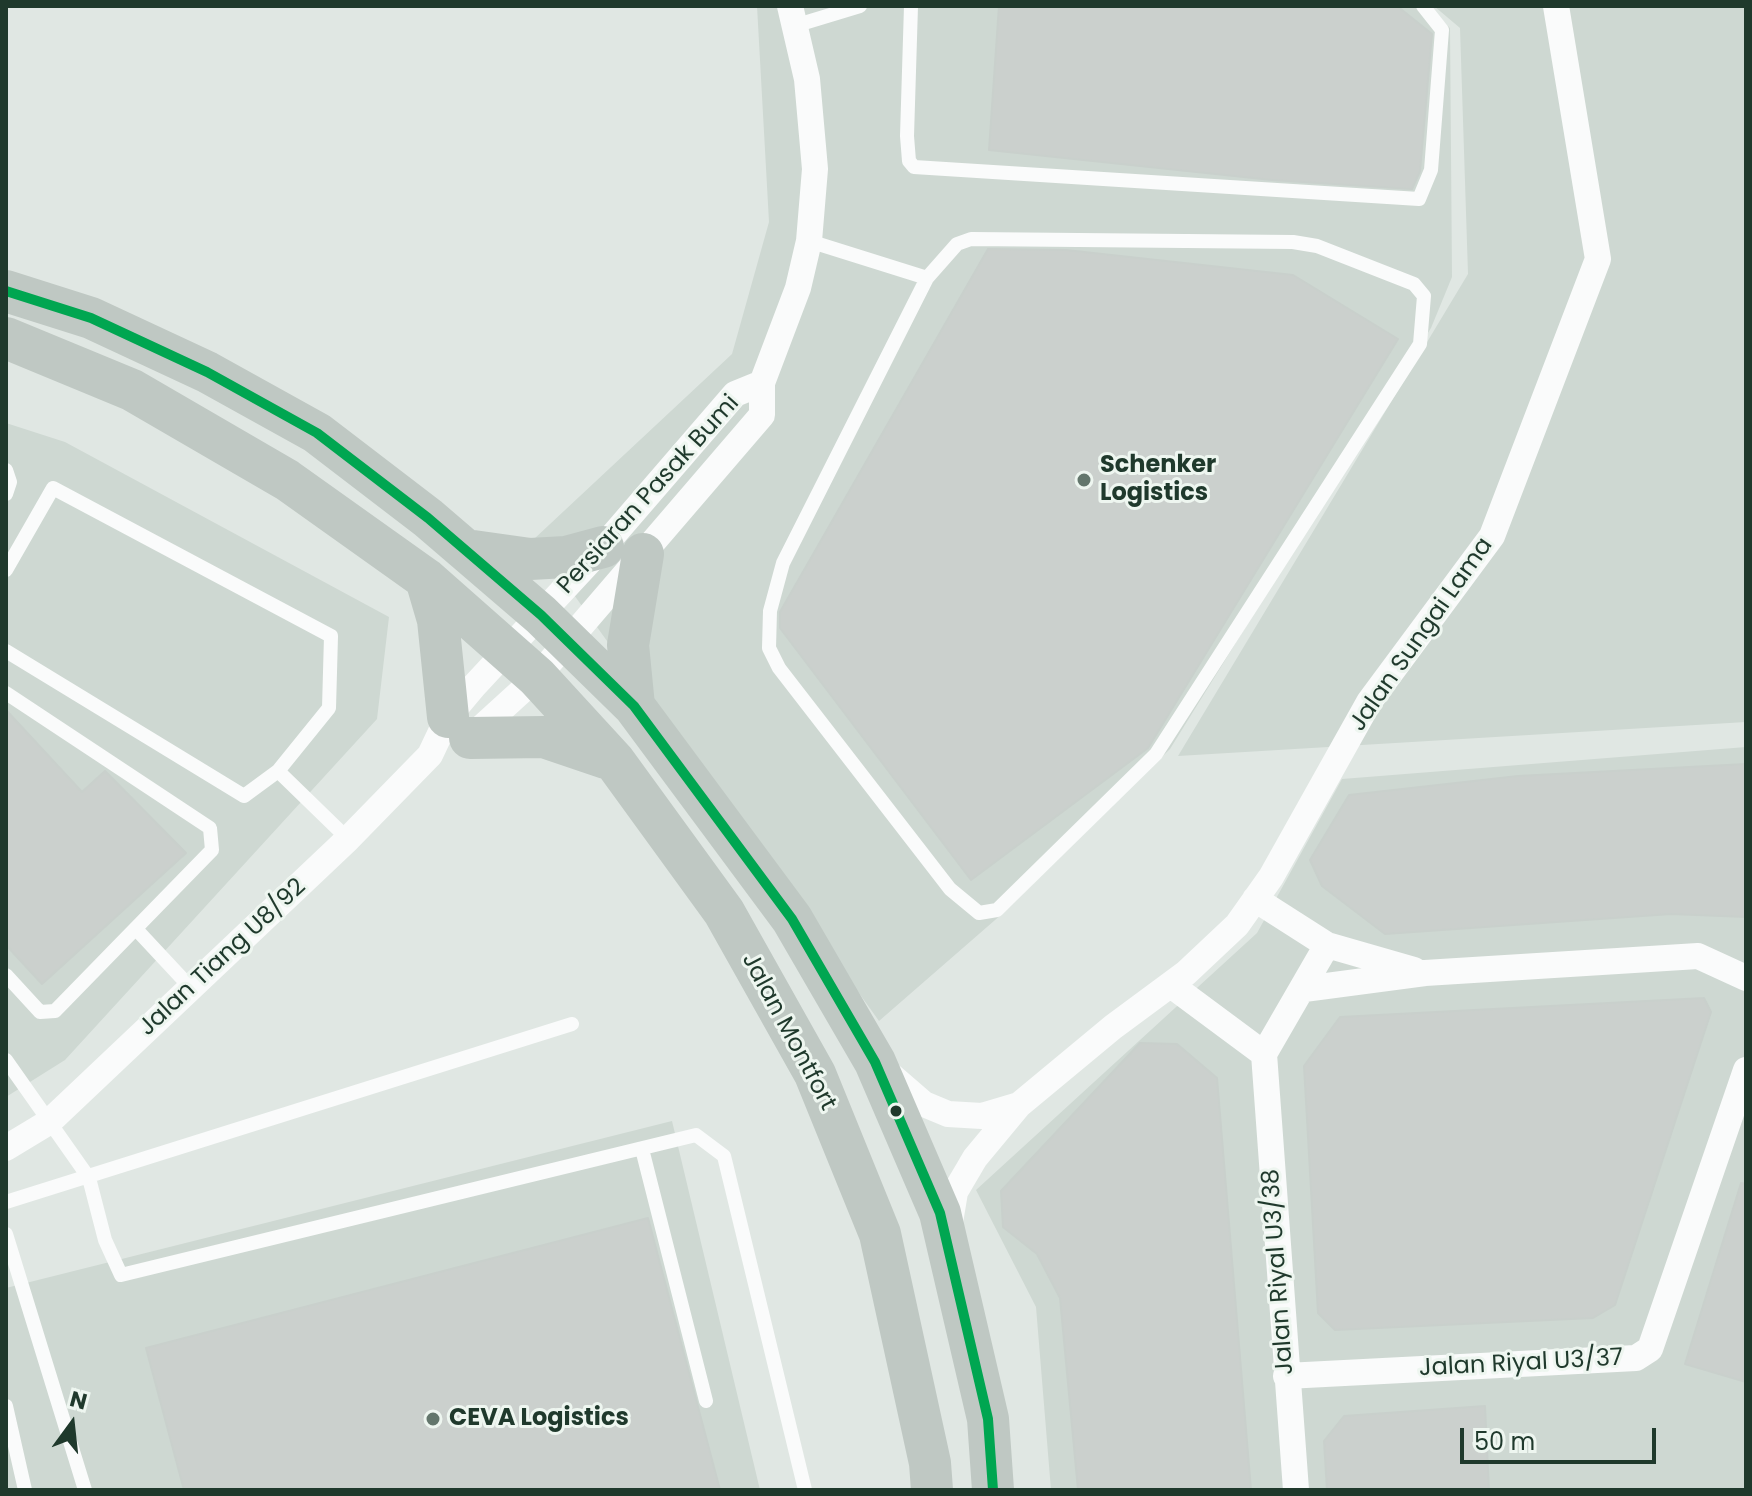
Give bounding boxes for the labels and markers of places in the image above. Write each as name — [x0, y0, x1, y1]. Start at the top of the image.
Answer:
place label: Schenker Logistics — [1100, 452, 1216, 508]
marker: Schenker Logistics — [1075, 471, 1093, 489]
unlabelled marker — [888, 1103, 904, 1119]
place label: CEVA Logistics — [449, 1405, 629, 1433]
marker: CEVA Logistics — [424, 1410, 442, 1428]

